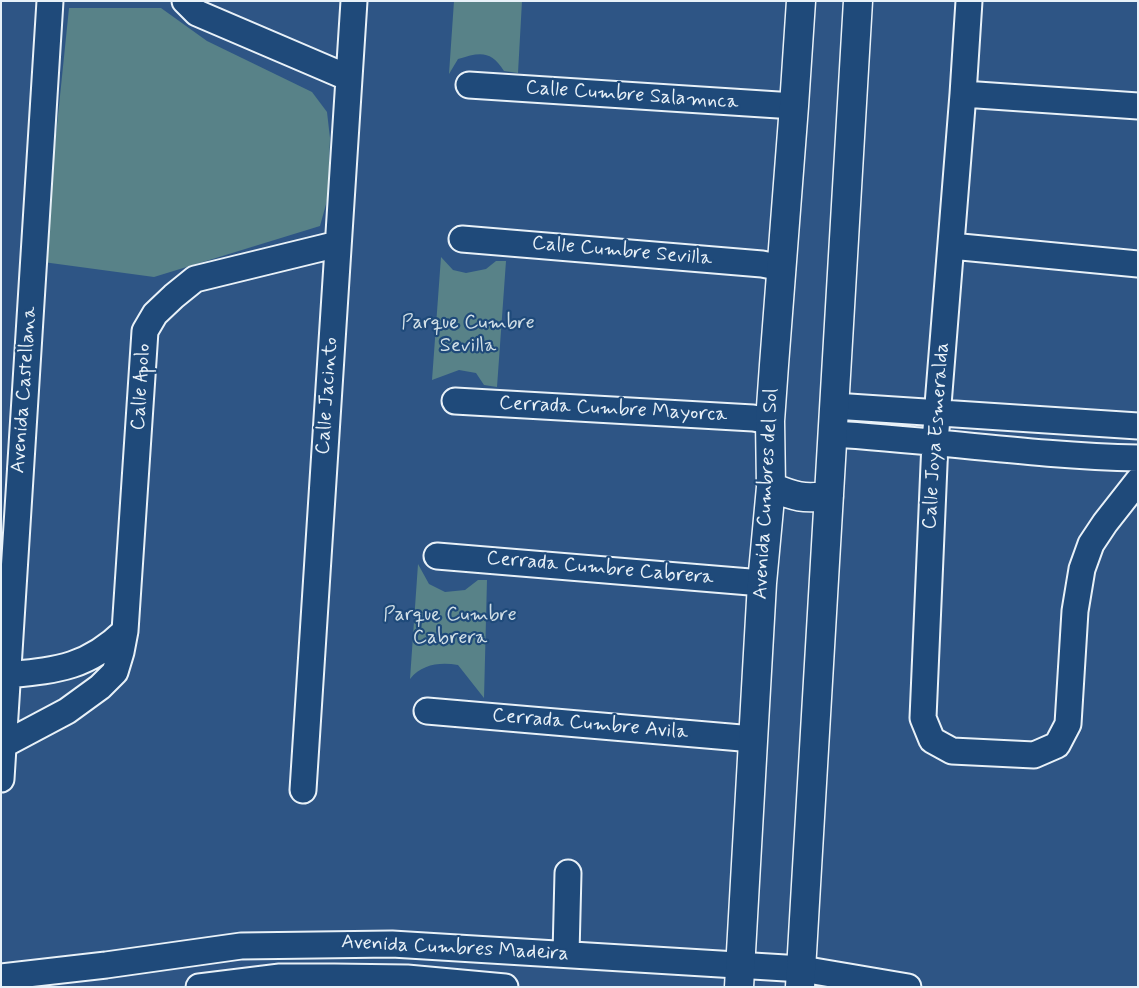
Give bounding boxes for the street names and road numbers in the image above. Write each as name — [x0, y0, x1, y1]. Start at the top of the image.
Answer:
street label: Calle Cumbre Salamnca — [525, 77, 739, 115]
street label: Calle Cumbre Sevilla — [531, 232, 713, 272]
street label: Avenida Castellana — [7, 306, 43, 474]
street label: Calle Jacinto — [312, 336, 344, 456]
street label: Calle Joya Esmeralda — [918, 342, 956, 530]
street label: Calle Apolo — [127, 343, 157, 431]
street label: Avenida Cumbres del Sol — [749, 388, 785, 600]
street label: Cerrada Cumbre Mayorca — [498, 392, 728, 428]
street label: Cerrada Cumbre Cabrera — [485, 547, 715, 591]
street label: Cerrada Cumbre Avila — [491, 704, 689, 746]
street label: Avenida Cumbres Madeira — [341, 931, 569, 967]

